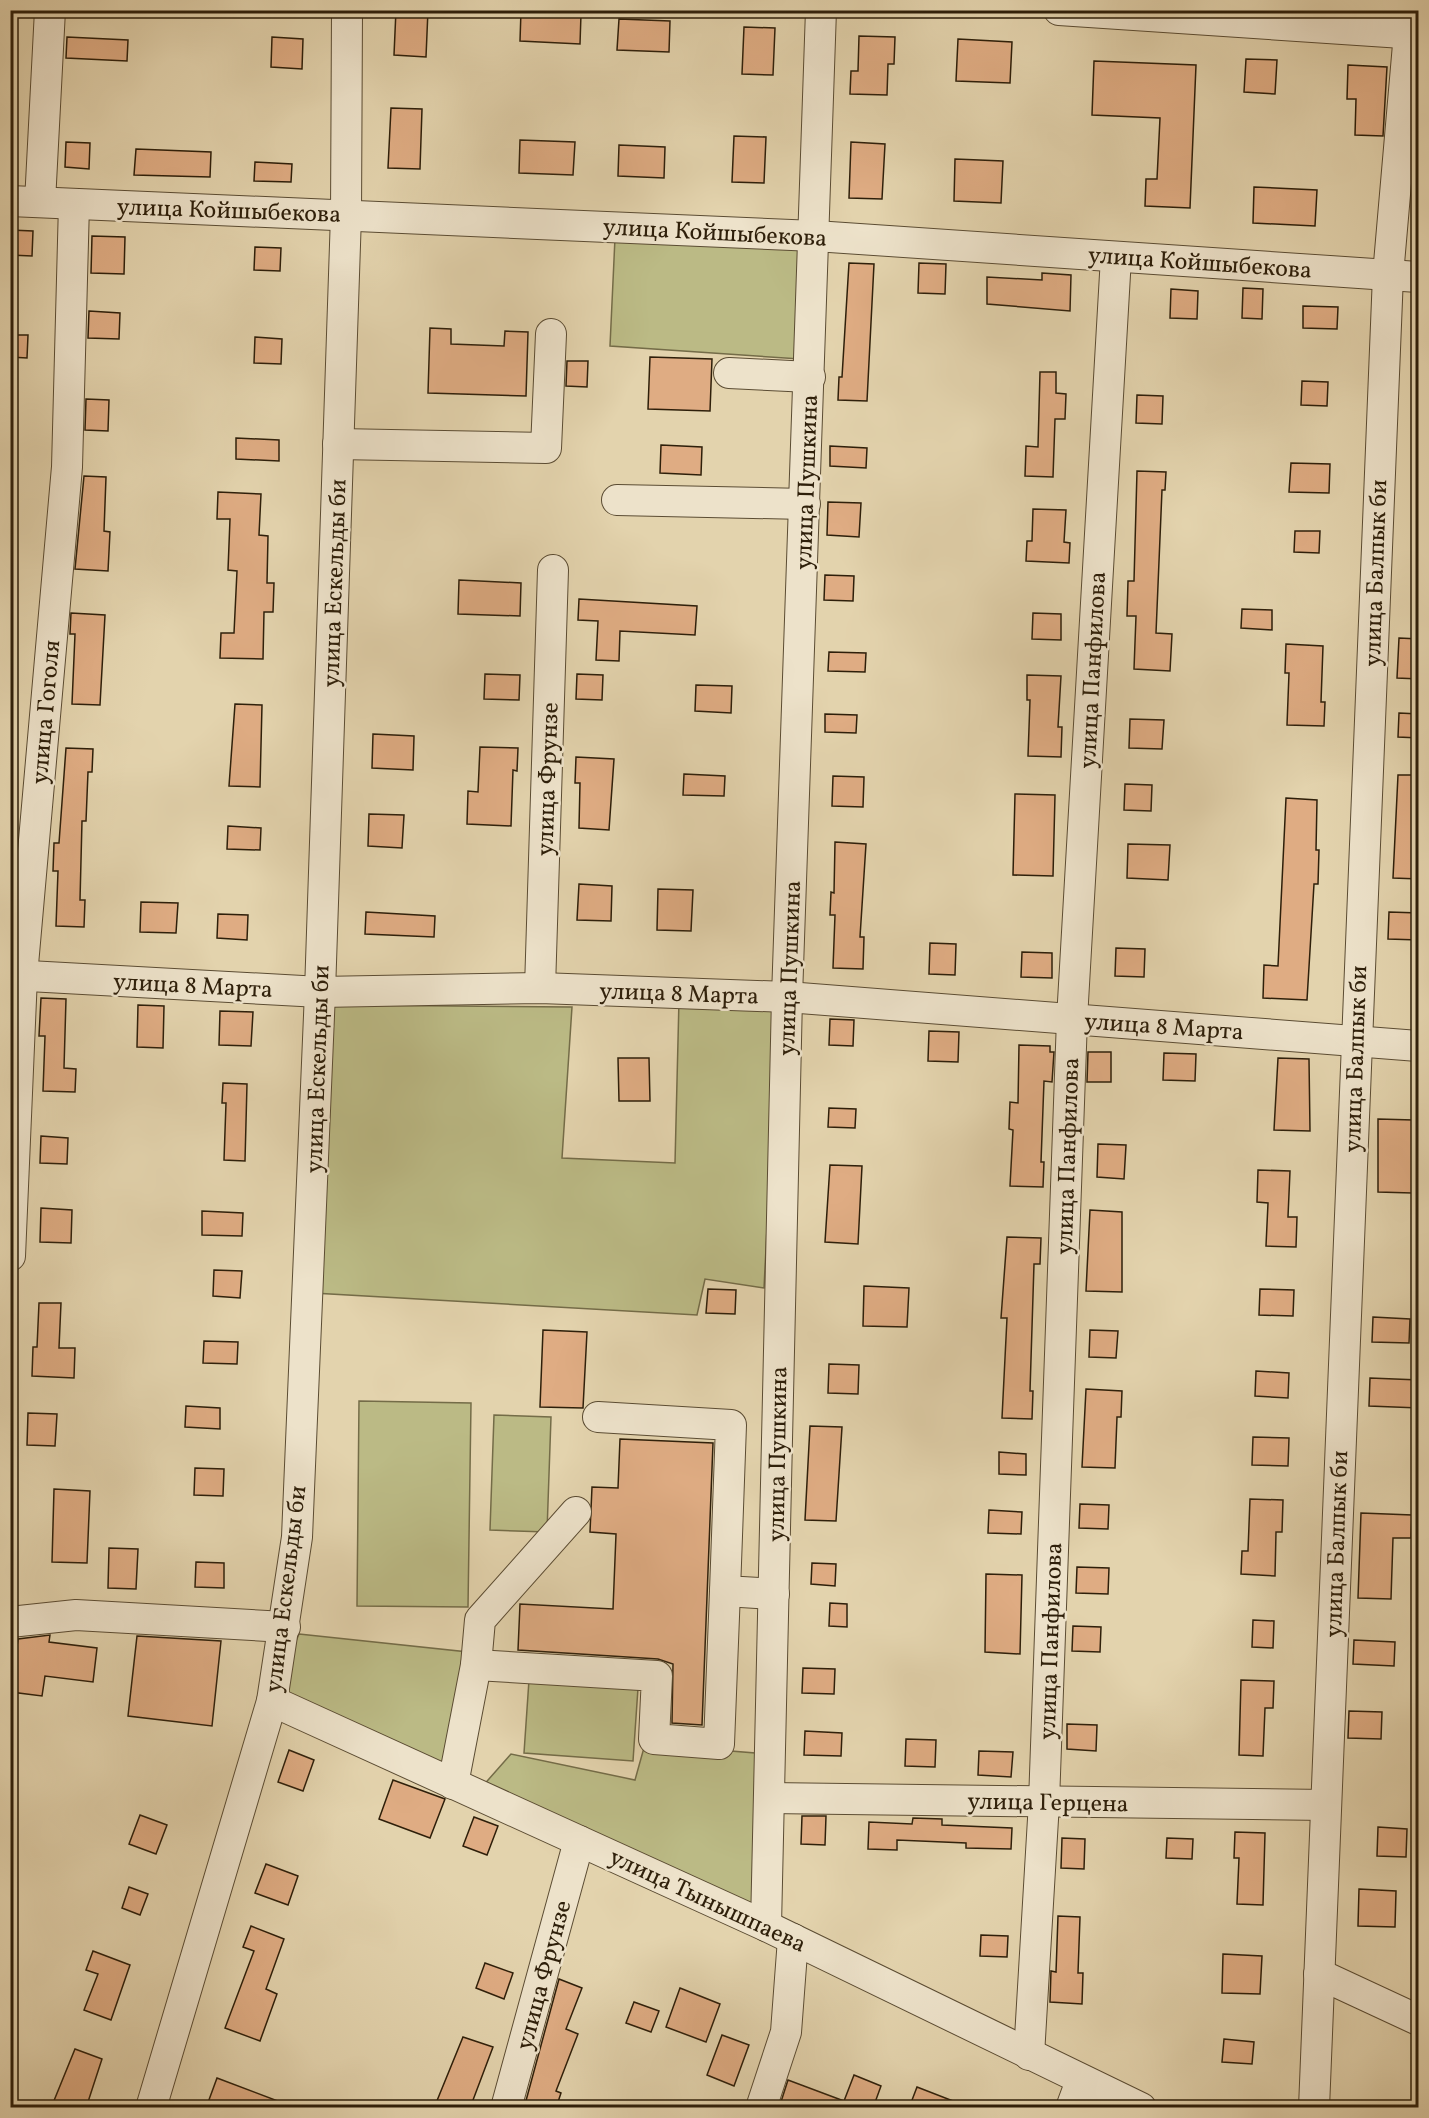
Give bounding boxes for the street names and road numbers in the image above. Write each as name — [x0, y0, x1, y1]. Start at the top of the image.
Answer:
street label: улица Койшыбекова — [116, 191, 342, 233]
street label: улица Койшыбекова — [602, 211, 828, 257]
street label: улица Койшыбекова — [1087, 239, 1313, 289]
street label: улица Пушкина — [788, 394, 828, 570]
street label: улица Ескельды би — [315, 478, 357, 688]
street label: улица Балпык би — [1357, 479, 1397, 667]
street label: улица Панфилова — [1072, 571, 1116, 770]
street label: улица Гоголя — [24, 639, 70, 786]
street label: улица Фрунзе — [529, 702, 569, 857]
street label: улица Пушкина — [771, 880, 811, 1056]
street label: улица Ескельды би — [298, 964, 340, 1174]
street label: улица Балпык би — [1337, 965, 1377, 1153]
street label: улица 8 Марта — [112, 966, 274, 1008]
street label: улица 8 Марта — [598, 975, 759, 1015]
street label: улица 8 Марта — [1083, 1005, 1245, 1051]
street label: улица Панфилова — [1049, 1057, 1089, 1255]
street label: улица Пушкина — [760, 1366, 798, 1542]
street label: улица Балпык би — [1318, 1450, 1358, 1638]
street label: улица Ескельды би — [257, 1484, 317, 1695]
street label: улица Панфилова — [1032, 1542, 1072, 1740]
street label: улица Герцена — [967, 1786, 1129, 1822]
street label: улица Тынышпаева — [603, 1841, 811, 1962]
street label: улица Фрунзе — [509, 1897, 581, 2054]

